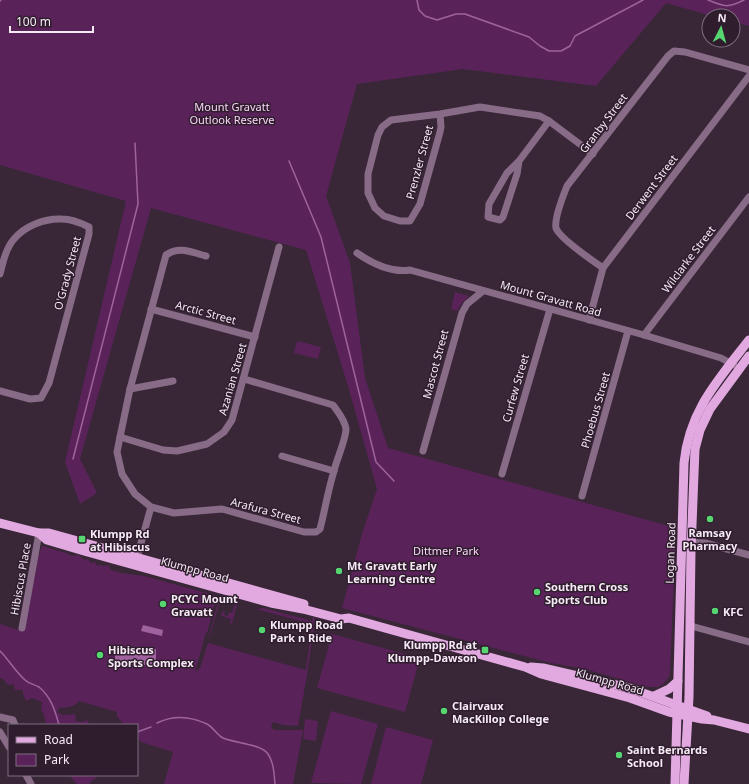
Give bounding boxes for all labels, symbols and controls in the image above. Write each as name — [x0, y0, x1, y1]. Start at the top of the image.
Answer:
scale bar — [10, 8, 93, 34]
north arrow — [701, 8, 741, 48]
text: N — [717, 10, 727, 25]
text: 100 m — [16, 13, 51, 30]
street label: Granby Street — [576, 90, 630, 156]
park label: Mount Gravatt Outlook Reserve — [189, 99, 275, 127]
street label: Prenzler Street — [402, 123, 436, 201]
street label: Derwent Street — [622, 151, 680, 223]
street label: Wilclarke Street — [658, 222, 718, 296]
street label: O'Grady Street — [50, 235, 84, 311]
street label: Mount Gravatt Road — [499, 276, 603, 320]
street label: Arctic Street — [174, 297, 238, 327]
street label: Mascot Street — [419, 328, 451, 400]
street label: Azanian Street — [215, 341, 249, 417]
street label: Curfew Street — [498, 352, 532, 424]
street label: Phoebus Street — [577, 370, 613, 450]
street label: Arafura Street — [229, 493, 303, 527]
marker: Ramsay Pharmacy — [705, 514, 715, 524]
street label: Logan Road — [661, 522, 679, 584]
place label: Ramsay Pharmacy — [683, 525, 738, 553]
place label: Klumpp Rd at Hibiscus — [90, 526, 151, 554]
marker: Klumpp Rd at Hibiscus — [77, 534, 87, 544]
street label: Hibiscus Place — [6, 542, 34, 616]
park label: Dittmer Park — [413, 543, 479, 558]
street label: Klumpp Road — [159, 553, 231, 585]
place label: Mt Gravatt Early Learning Centre — [347, 558, 437, 586]
marker: Mt Gravatt Early Learning Centre — [334, 566, 344, 576]
place label: Southern Cross Sports Club — [545, 579, 629, 607]
marker: Southern Cross Sports Club — [532, 587, 542, 597]
place label: PCYC Mount Gravatt — [171, 591, 238, 619]
marker: PCYC Mount Gravatt — [158, 599, 168, 609]
place label: KFC — [723, 604, 743, 619]
marker: KFC — [710, 606, 720, 616]
place label: Klumpp Road Park n Ride — [270, 617, 343, 645]
marker: Klumpp Road Park n Ride — [257, 625, 267, 635]
place label: Klumpp Rd at Klumpp-Dawson — [388, 637, 477, 665]
place label: Hibiscus Sports Complex — [108, 642, 194, 670]
marker: Klumpp Rd at Klumpp-Dawson — [480, 645, 490, 655]
marker: Hibiscus Sports Complex — [95, 650, 105, 660]
street label: Klumpp Road — [574, 664, 646, 698]
place label: Clairvaux MacKillop College — [452, 698, 549, 726]
marker: Clairvaux MacKillop College — [439, 706, 449, 716]
legend — [8, 724, 138, 776]
text: Road — [44, 731, 73, 748]
place label: Saint Bernards School — [627, 742, 708, 770]
marker: Saint Bernards School — [614, 750, 624, 760]
text: Park — [44, 751, 70, 768]

